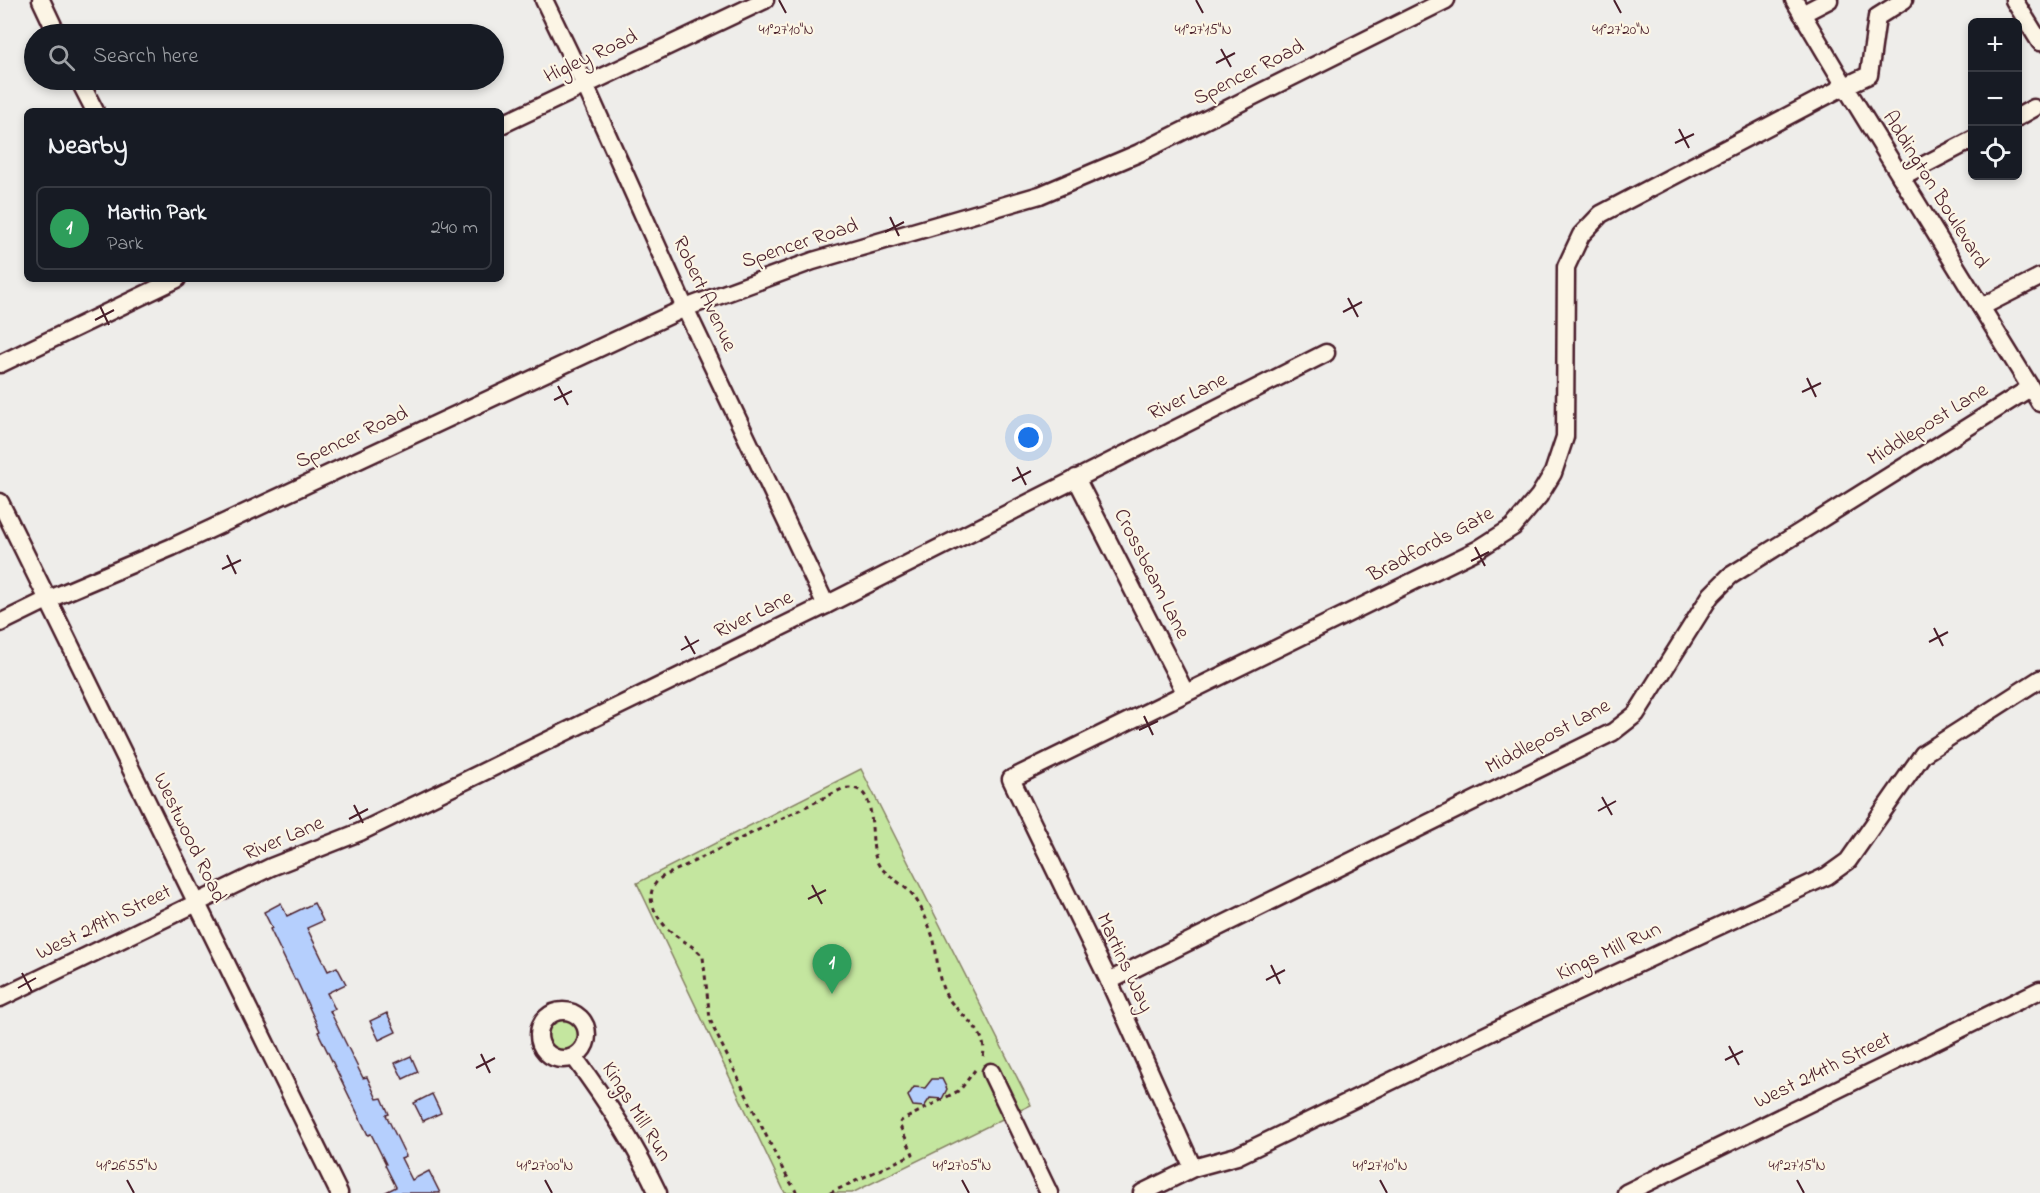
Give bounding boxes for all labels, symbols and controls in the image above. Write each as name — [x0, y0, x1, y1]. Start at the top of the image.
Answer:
map controls — [1968, 18, 2022, 180]
button: + — [1968, 18, 2022, 72]
text: 41°27'10"N — [758, 19, 814, 41]
text: 41°27'15"N — [1174, 19, 1232, 41]
text: 41°27'20"N — [1592, 19, 1650, 41]
street label: Higley Road — [539, 22, 644, 94]
search box — [24, 24, 504, 90]
street label: Spencer Road — [1188, 32, 1310, 114]
icon: search — [45, 41, 78, 74]
text: Search here — [93, 41, 198, 73]
button: − — [1968, 72, 2022, 126]
street label: Addington Boulevard — [1873, 105, 1996, 276]
button: locate — [1968, 126, 2022, 180]
text: Nearby — [48, 128, 127, 166]
text: Martin Park — [107, 198, 207, 230]
street label: Spencer Road — [738, 211, 862, 277]
text: 1 — [66, 214, 73, 243]
text: 240 m — [431, 214, 478, 243]
text: Park — [107, 230, 143, 259]
street label: Robert Avenue — [664, 231, 744, 357]
street label: River Lane — [1144, 365, 1233, 429]
street label: Middlepost Lane — [1862, 376, 1995, 474]
street label: Spencer Road — [291, 399, 413, 477]
your location — [1014, 423, 1043, 452]
street label: Bradfords Gate — [1362, 499, 1500, 591]
street label: Crossbeam Lane — [1105, 504, 1197, 645]
street label: River Lane — [710, 583, 799, 647]
street label: Middlepost Lane — [1480, 691, 1616, 782]
street label: Westwood Road — [144, 768, 234, 908]
street label: River Lane — [239, 809, 329, 869]
street label: West 219th Street — [31, 877, 177, 969]
street label: Martins Way — [1086, 908, 1160, 1019]
street label: Kings Mill Run — [1552, 915, 1667, 991]
pin: 1 — [812, 944, 852, 994]
street label: West 214th Street — [1749, 1025, 1897, 1117]
street label: Kings Mill Run — [592, 1056, 679, 1169]
text: 41°26'55"N — [96, 1155, 158, 1177]
text: 41°27'00"N — [517, 1155, 573, 1177]
text: 41°27'05"N — [933, 1155, 991, 1177]
text: 41°27'10"N — [1352, 1155, 1408, 1177]
text: 41°27'15"N — [1768, 1155, 1826, 1177]

